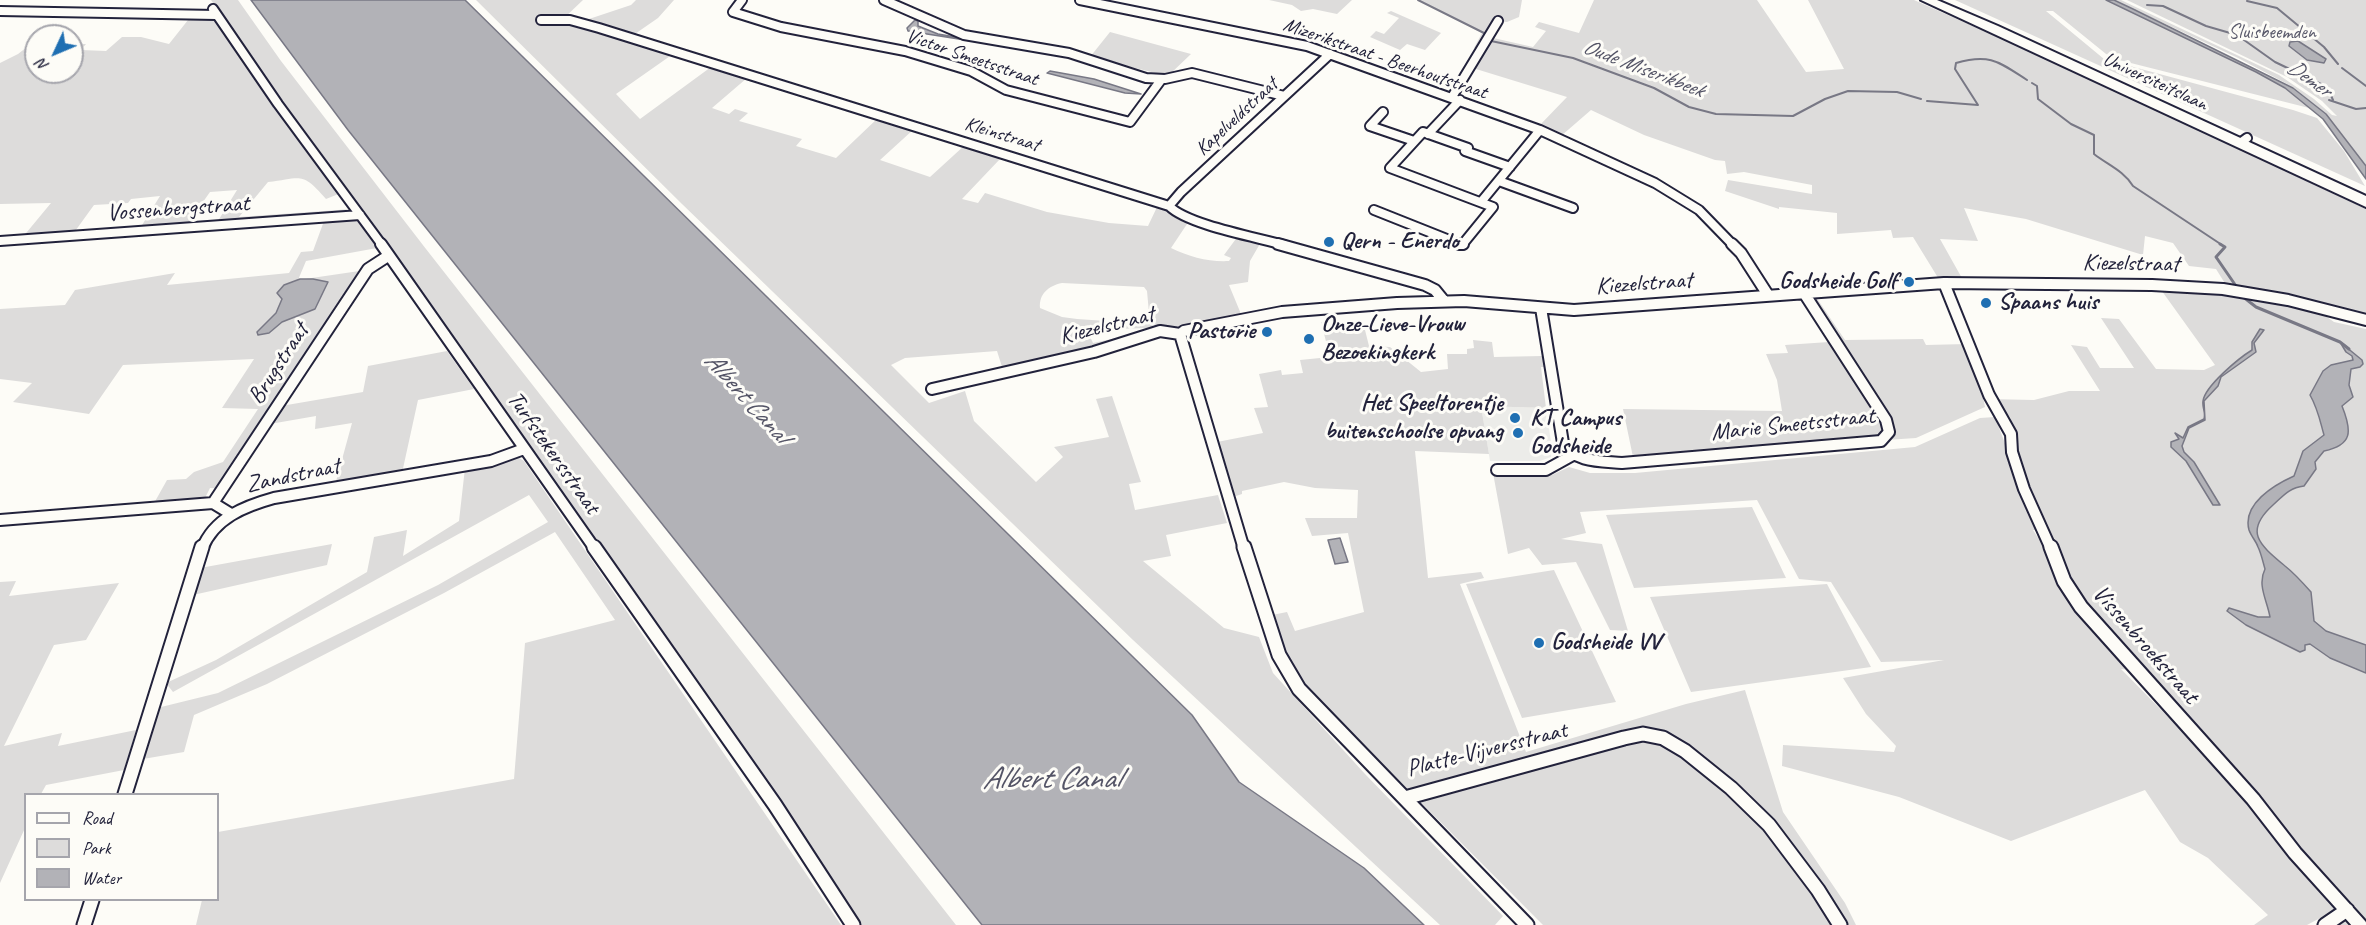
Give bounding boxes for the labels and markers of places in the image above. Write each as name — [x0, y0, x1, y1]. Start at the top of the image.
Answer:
place label: Qern - Enerdo — [1341, 228, 1459, 256]
marker: Qern - Enerdo — [1322, 235, 1336, 249]
place label: Godsheide Golf — [1779, 268, 1897, 296]
marker: Godsheide Golf — [1902, 275, 1916, 289]
place label: Spaans huis — [1998, 289, 2098, 317]
marker: Spaans huis — [1979, 296, 1993, 310]
place label: Onze-Lieve-Vrouw Bezoekingkerk — [1321, 311, 1464, 367]
place label: Pastorie — [1188, 318, 1255, 346]
marker: Pastorie — [1260, 325, 1274, 339]
marker: Onze-Lieve-Vrouw Bezoekingkerk — [1302, 332, 1316, 346]
place label: Het Speeltorentje buitenschoolse opvang — [1325, 390, 1503, 446]
place label: KT Campus Godsheide — [1530, 405, 1621, 461]
marker: Het Speeltorentje buitenschoolse opvang — [1508, 411, 1522, 425]
marker: KT Campus Godsheide — [1511, 426, 1525, 440]
place label: Godsheide VV — [1551, 629, 1660, 657]
marker: Godsheide VV — [1532, 636, 1546, 650]

